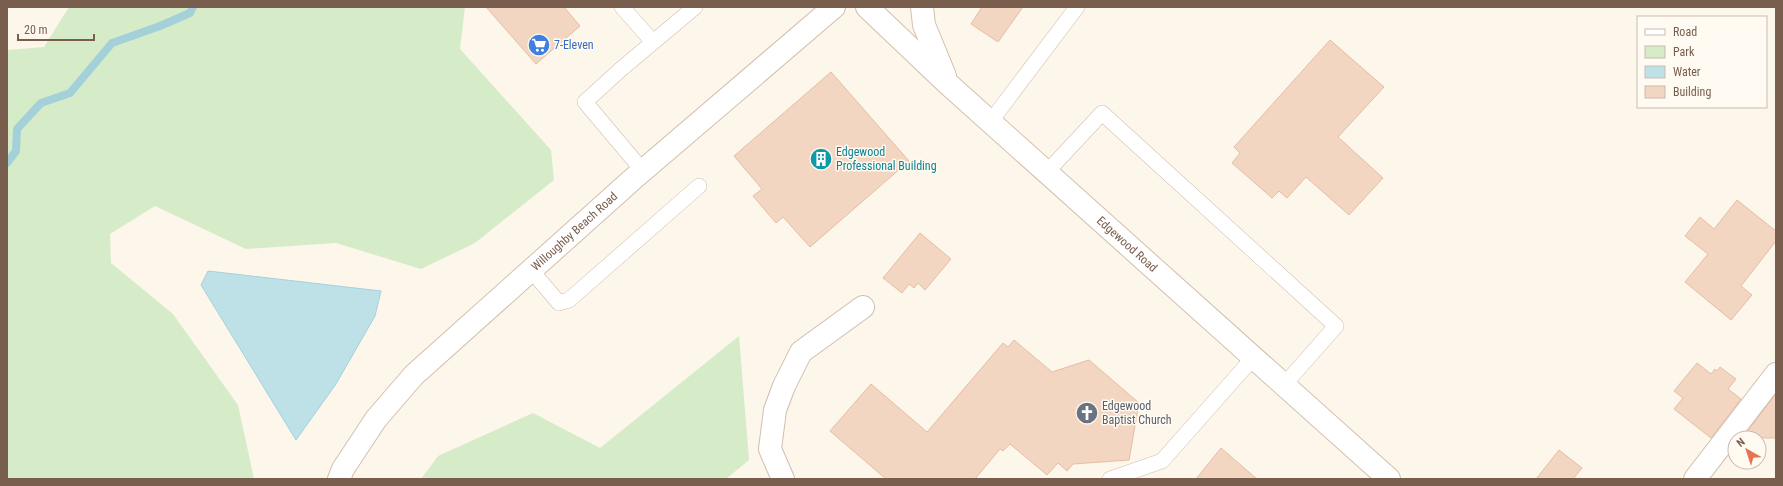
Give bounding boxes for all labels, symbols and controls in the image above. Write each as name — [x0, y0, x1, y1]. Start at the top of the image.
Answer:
scale bar — [18, 16, 94, 42]
legend — [1637, 16, 1767, 108]
text: 20 m — [24, 23, 48, 37]
text: Road — [1673, 25, 1697, 39]
supermarket icon: 7-Eleven — [526, 32, 552, 58]
place label: 7-Eleven — [554, 38, 594, 52]
text: Park — [1673, 45, 1695, 59]
text: Water — [1673, 65, 1701, 79]
text: Building — [1673, 85, 1711, 99]
place label: Edgewood Professional Building — [836, 145, 937, 173]
building icon: Edgewood Professional Building — [808, 146, 834, 172]
street label: Willoughby Beach Road — [528, 189, 620, 274]
street label: Edgewood Road — [1094, 214, 1160, 275]
place label: Edgewood Baptist Church — [1102, 399, 1172, 427]
church icon: Edgewood Baptist Church — [1074, 400, 1100, 426]
north arrow — [1727, 430, 1767, 470]
text: N — [1734, 435, 1748, 450]

